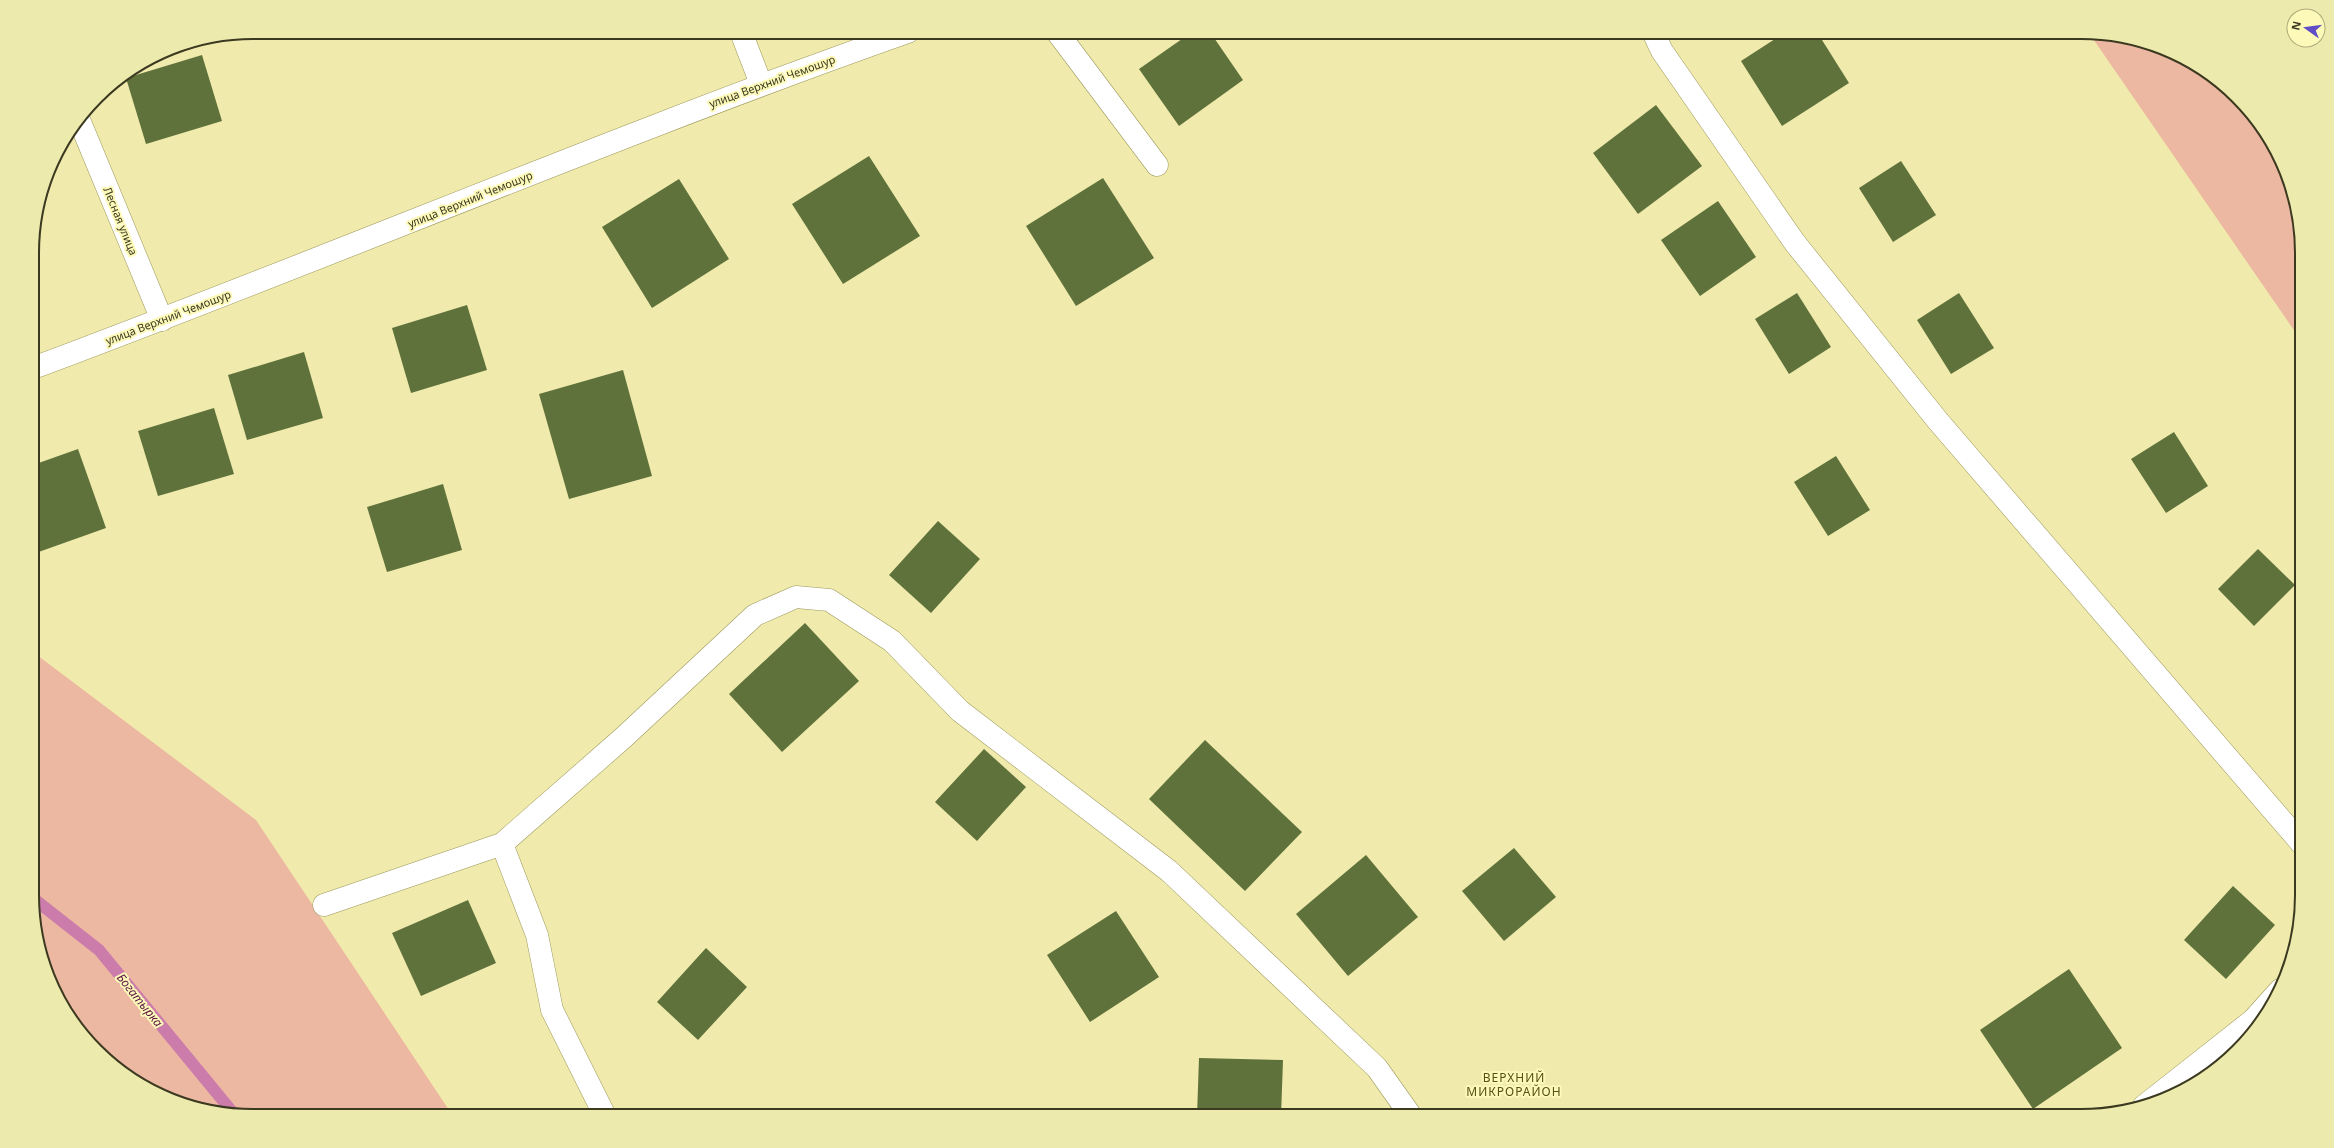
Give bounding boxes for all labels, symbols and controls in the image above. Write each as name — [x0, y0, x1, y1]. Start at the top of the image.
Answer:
north arrow — [2286, 8, 2326, 48]
text: N — [2287, 19, 2304, 32]
street label: улица Верхний Чемошур — [707, 51, 837, 111]
street label: улица Верхний Чемошур — [405, 167, 535, 231]
street label: Лесная улица — [100, 185, 142, 257]
street label: улица Верхний Чемошур — [103, 286, 233, 348]
water label: Богатырка — [113, 970, 167, 1030]
district label: ВЕРХНИЙ МИКРОРАЙОН — [1466, 1069, 1562, 1100]

